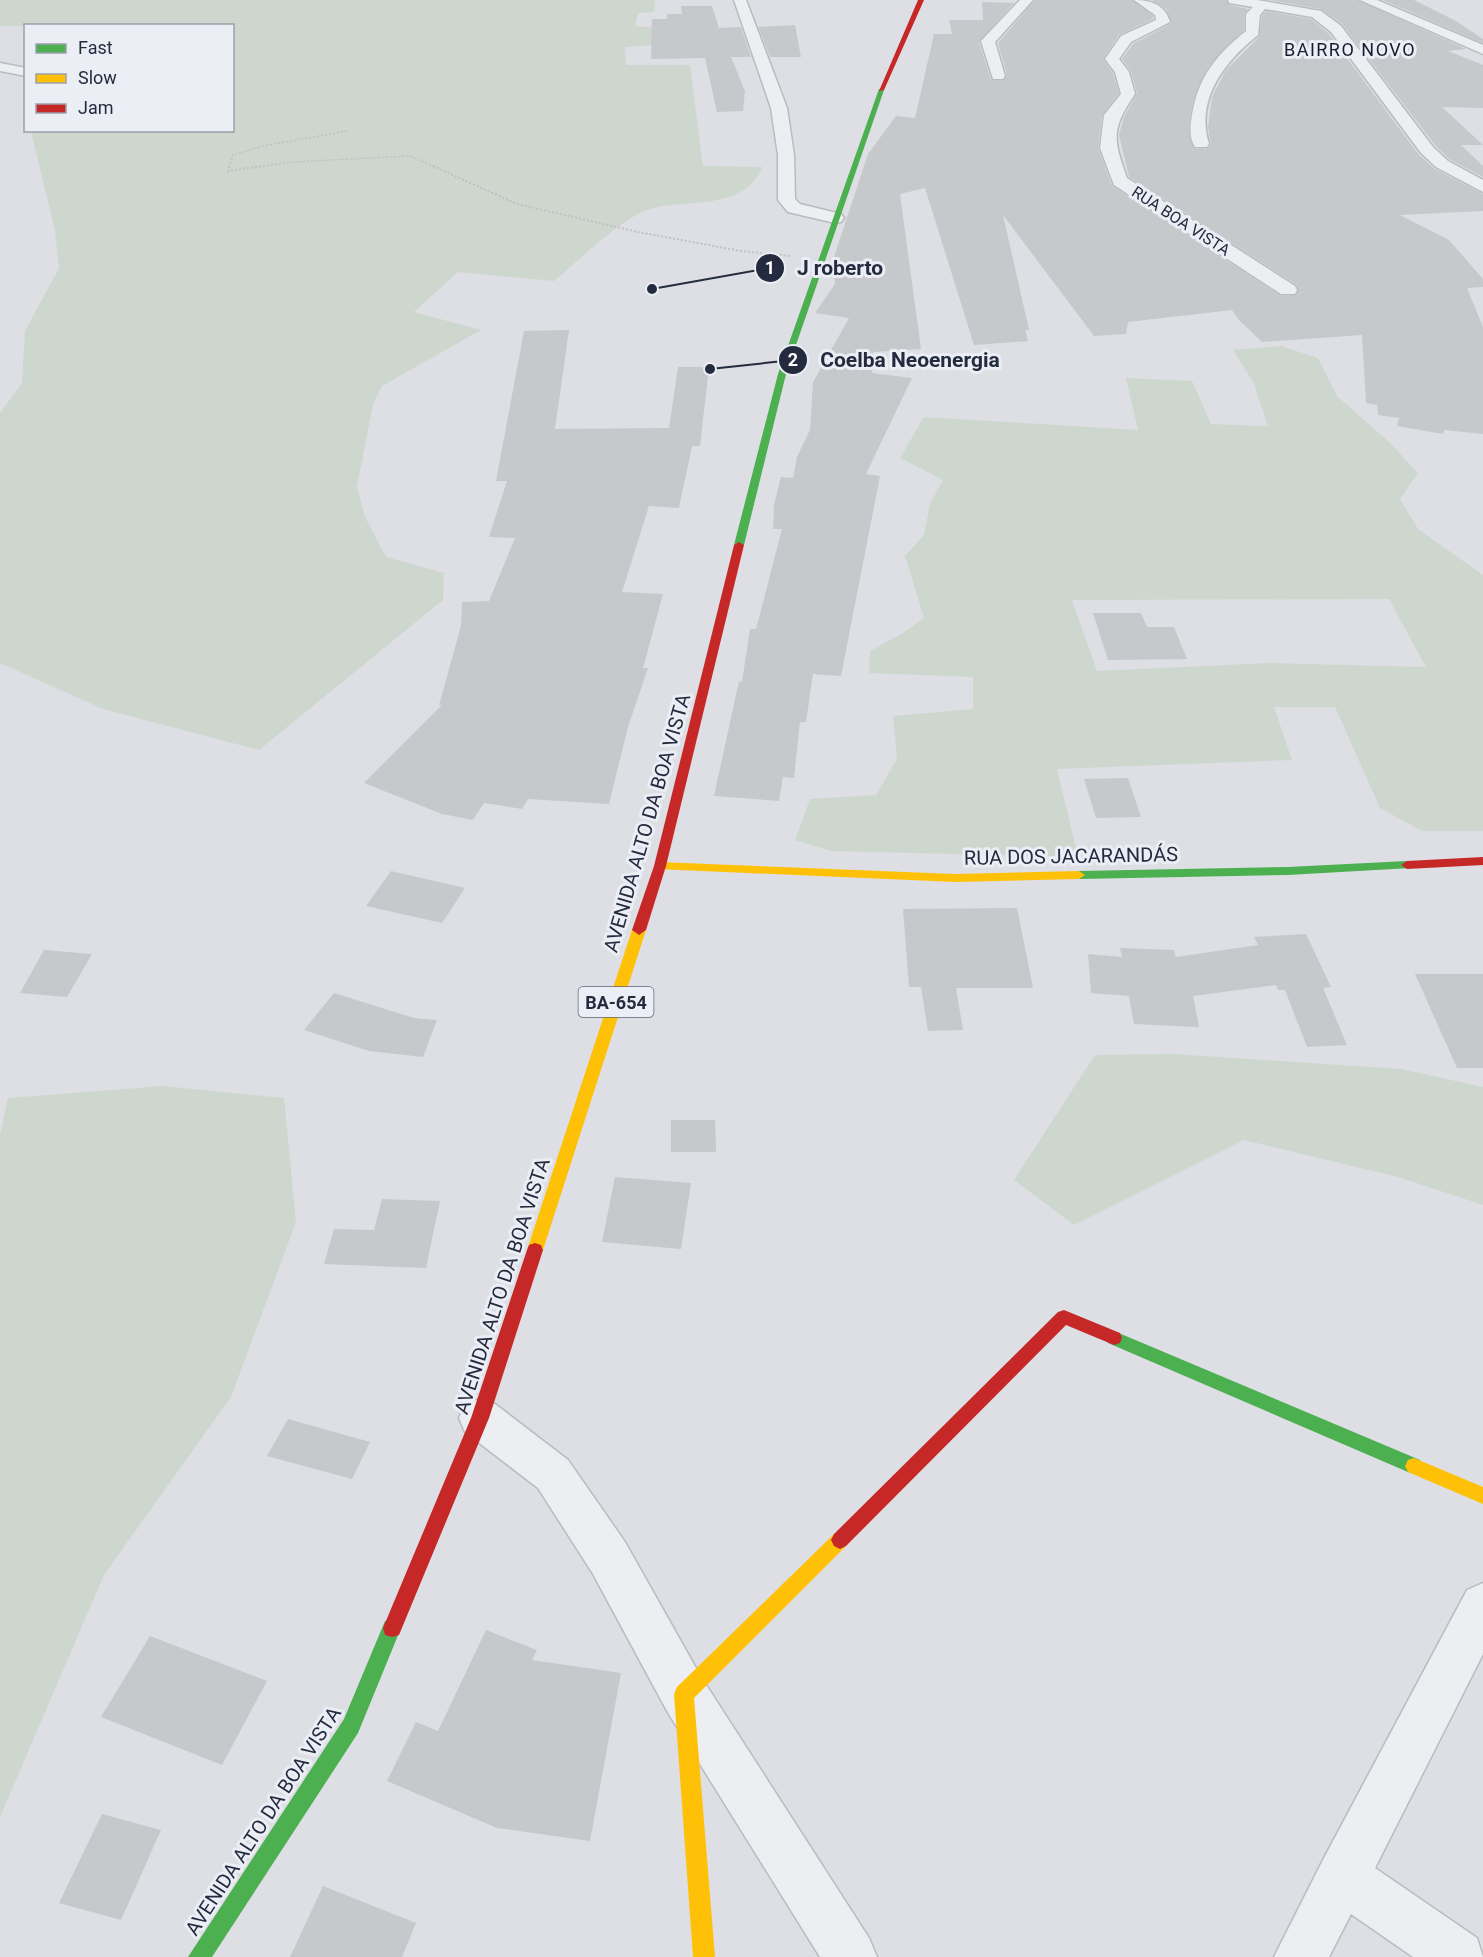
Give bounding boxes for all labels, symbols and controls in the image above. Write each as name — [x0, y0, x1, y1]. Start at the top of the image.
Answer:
legend — [24, 24, 234, 132]
text: Fast — [78, 37, 113, 58]
district label: BAIRRO NOVO — [1284, 39, 1416, 60]
text: Slow — [78, 67, 117, 88]
text: Jam — [78, 97, 114, 118]
street label: RUA BOA VISTA — [1128, 182, 1234, 260]
callout: J roberto — [755, 248, 895, 287]
text: J roberto — [797, 256, 883, 280]
text: 1 — [765, 257, 775, 278]
callout: Coelba Neoenergia — [778, 341, 1012, 380]
text: Coelba Neoenergia — [820, 348, 1000, 372]
text: 2 — [788, 349, 798, 370]
street label: AVENIDA ALTO DA BOA VISTA — [599, 691, 695, 955]
street label: RUA DOS JACARANDÁS — [964, 842, 1178, 870]
road number: BA-654 — [578, 987, 654, 1017]
street label: AVENIDA ALTO DA BOA VISTA — [449, 1155, 555, 1417]
street label: AVENIDA ALTO DA BOA VISTA — [180, 1702, 346, 1940]

